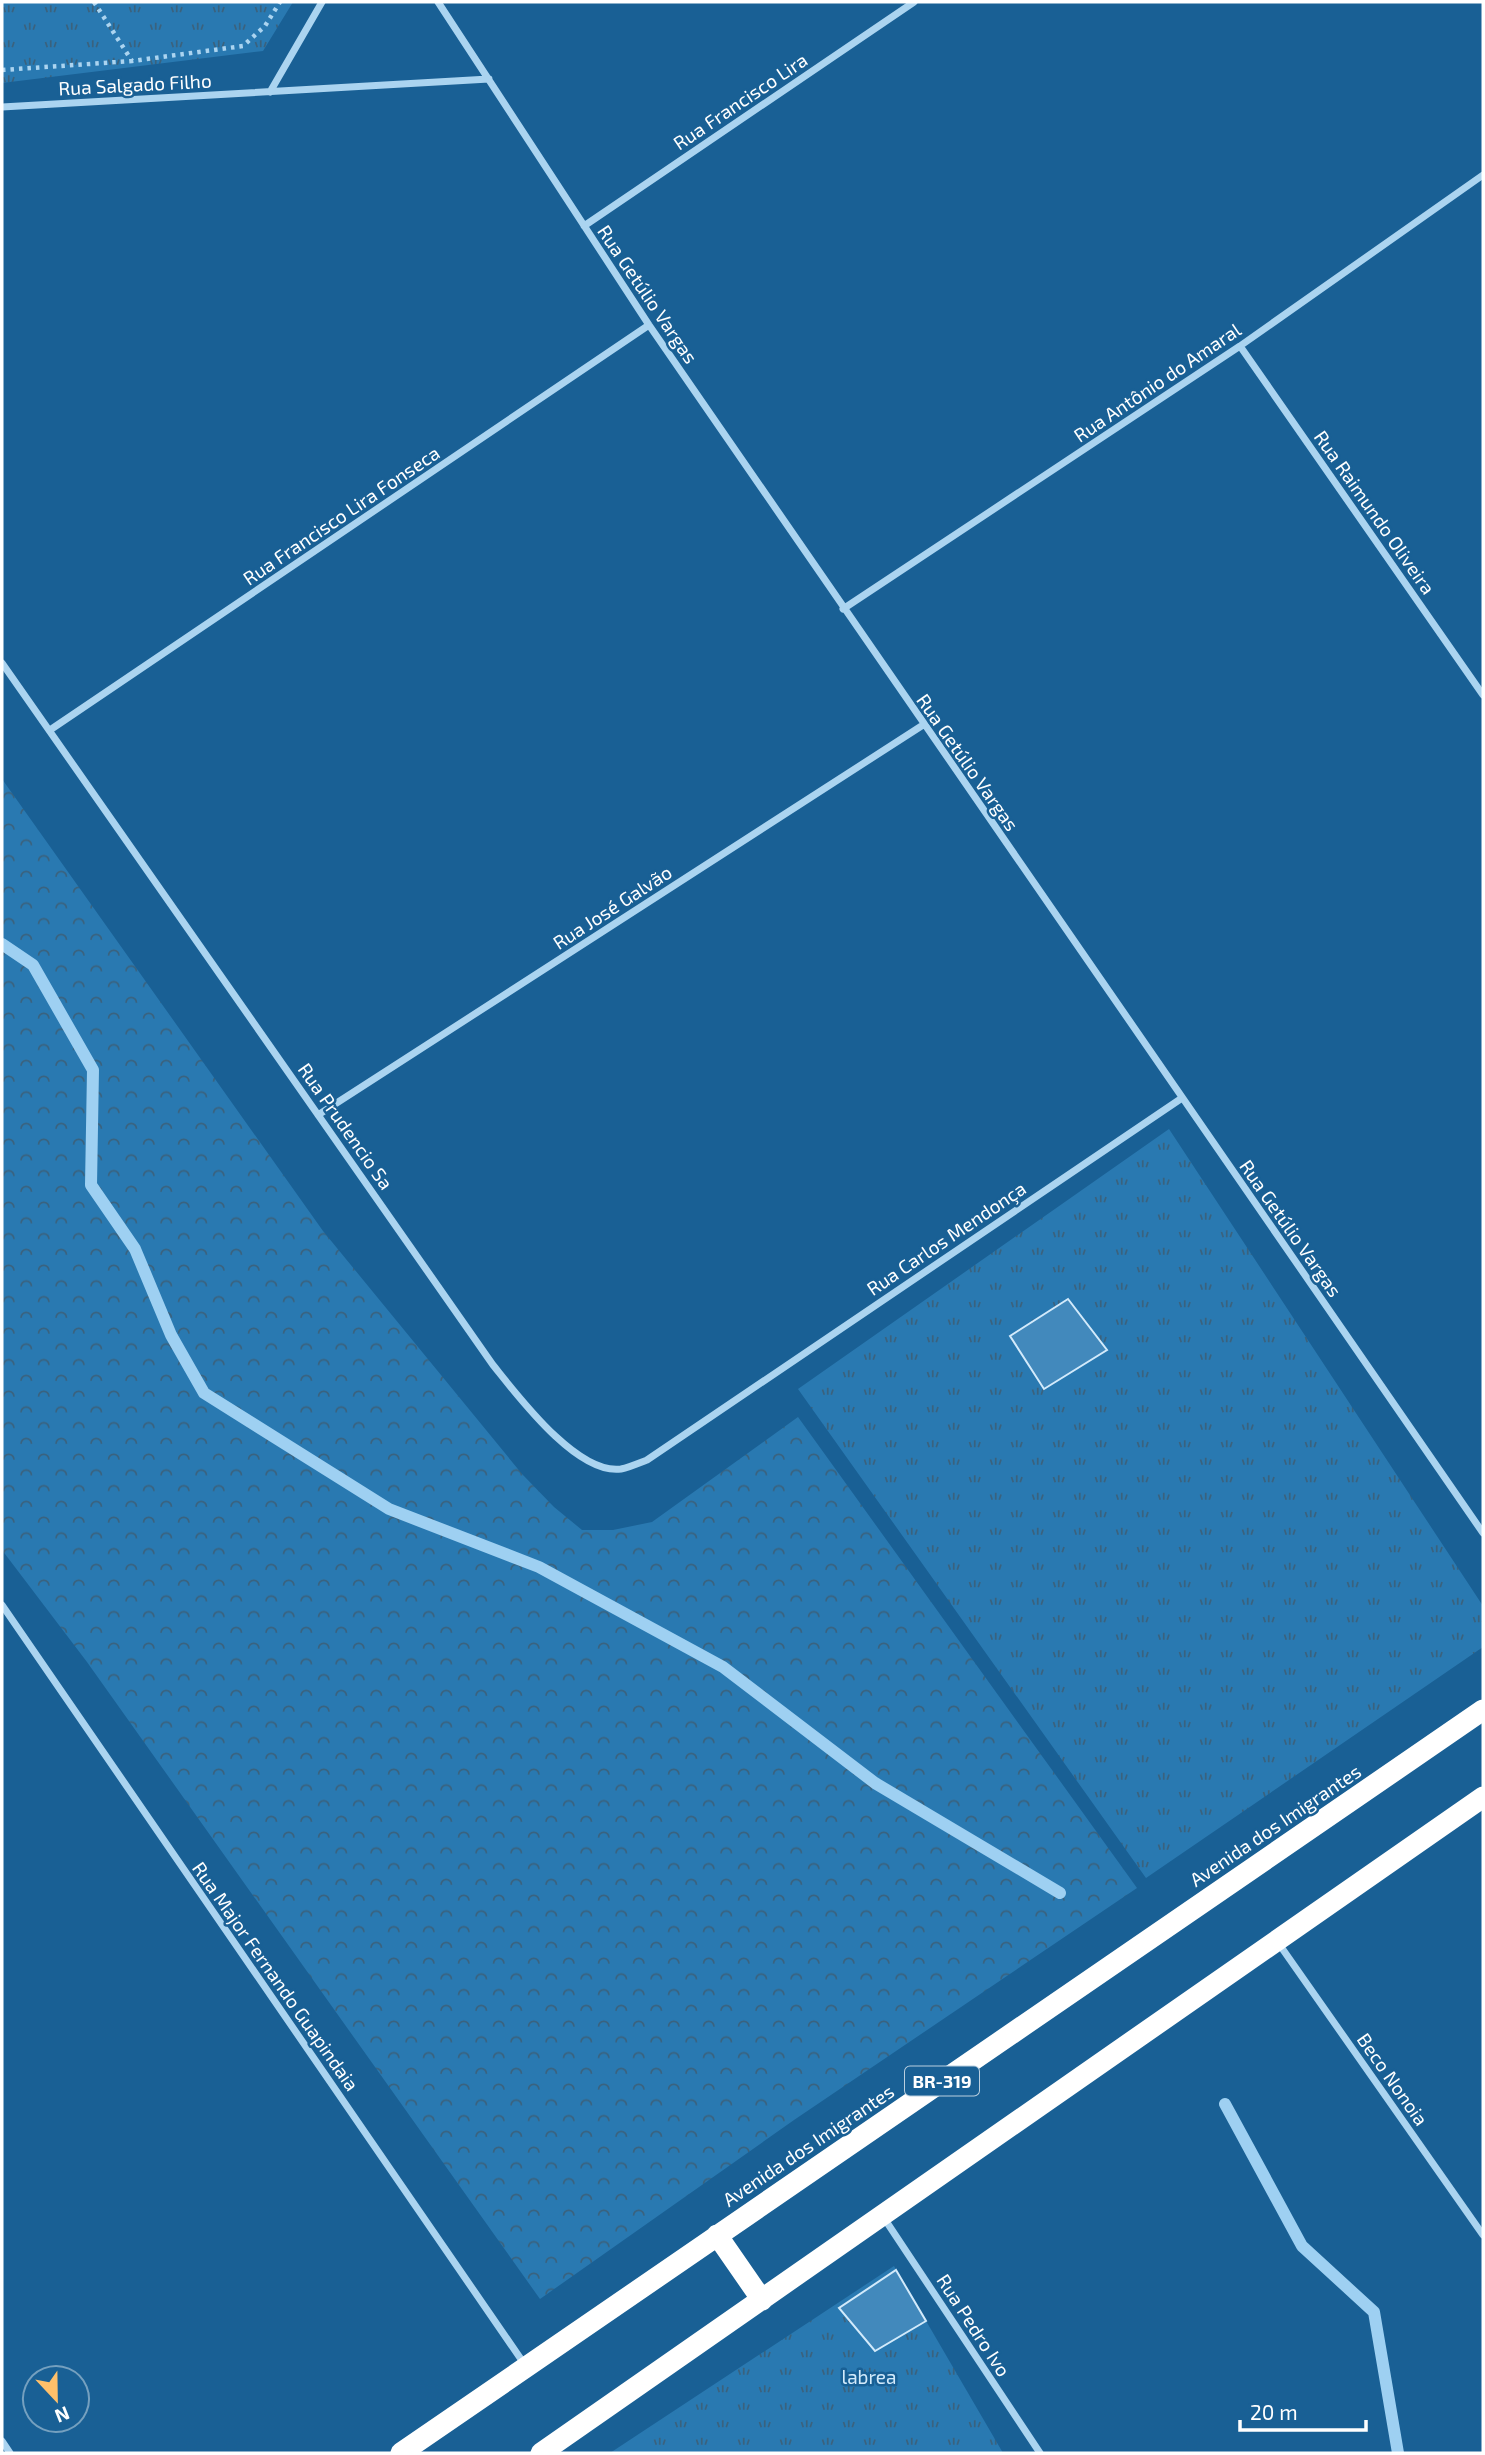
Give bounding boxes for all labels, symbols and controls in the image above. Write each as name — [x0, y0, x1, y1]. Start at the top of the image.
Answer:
street label: Rua Francisco Lira — [669, 48, 811, 154]
street label: Rua Salgado Filho — [58, 69, 212, 99]
street label: Rua Getúlio Vargas — [593, 220, 703, 368]
street label: Rua Antônio do Amaral — [1069, 317, 1245, 446]
street label: Rua Raimundo Oliveira — [1310, 426, 1440, 598]
street label: Rua Francisco Lira Fonseca — [238, 441, 444, 589]
street label: Rua Getúlio Vargas — [912, 689, 1024, 835]
street label: Rua José Galvão — [548, 860, 676, 954]
street label: Rua Prudencio Sa — [294, 1058, 398, 1194]
street label: Rua Getúlio Vargas — [1235, 1155, 1347, 1301]
street label: Rua Carlos Mendonça — [862, 1176, 1030, 1301]
street label: Avenida dos Imigrantes — [1185, 1759, 1365, 1891]
street label: Rua Major Fernando Guapindaia — [188, 1857, 364, 2095]
street label: Beco Nonoia — [1353, 2028, 1433, 2130]
road number: BR-319 — [905, 2066, 979, 2096]
street label: Avenida dos Imigrantes — [718, 2079, 898, 2211]
street label: Rua Pedro Ivo — [932, 2269, 1016, 2381]
north arrow — [21, 2364, 91, 2434]
park label: labrea — [842, 2365, 896, 2388]
scale bar — [1240, 2388, 1366, 2432]
text: 20 m — [1250, 2399, 1298, 2424]
text: N — [52, 2402, 73, 2428]

